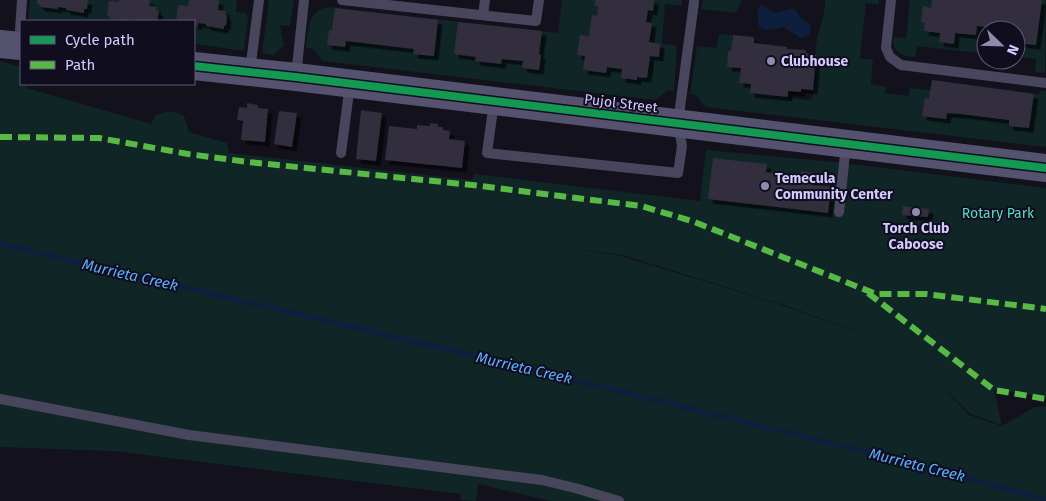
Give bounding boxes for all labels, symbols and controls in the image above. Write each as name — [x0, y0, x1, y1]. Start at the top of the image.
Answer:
legend — [20, 20, 195, 85]
north arrow — [976, 20, 1026, 70]
text: Cycle path — [65, 31, 135, 49]
text: N — [1003, 42, 1022, 57]
place label: Clubhouse — [781, 53, 848, 70]
marker: Clubhouse — [765, 55, 777, 67]
text: Path — [65, 56, 95, 74]
street label: Pujol Street — [583, 91, 660, 117]
place label: Temecula Community Center — [775, 170, 893, 203]
marker: Temecula Community Center — [759, 180, 771, 192]
park label: Rotary Park — [962, 205, 1035, 222]
marker: Torch Club Caboose — [910, 206, 922, 218]
place label: Torch Club Caboose — [883, 220, 949, 253]
water label: Murrieta Creek — [80, 255, 180, 295]
water label: Murrieta Creek — [474, 348, 574, 388]
water label: Murrieta Creek — [867, 444, 967, 486]

